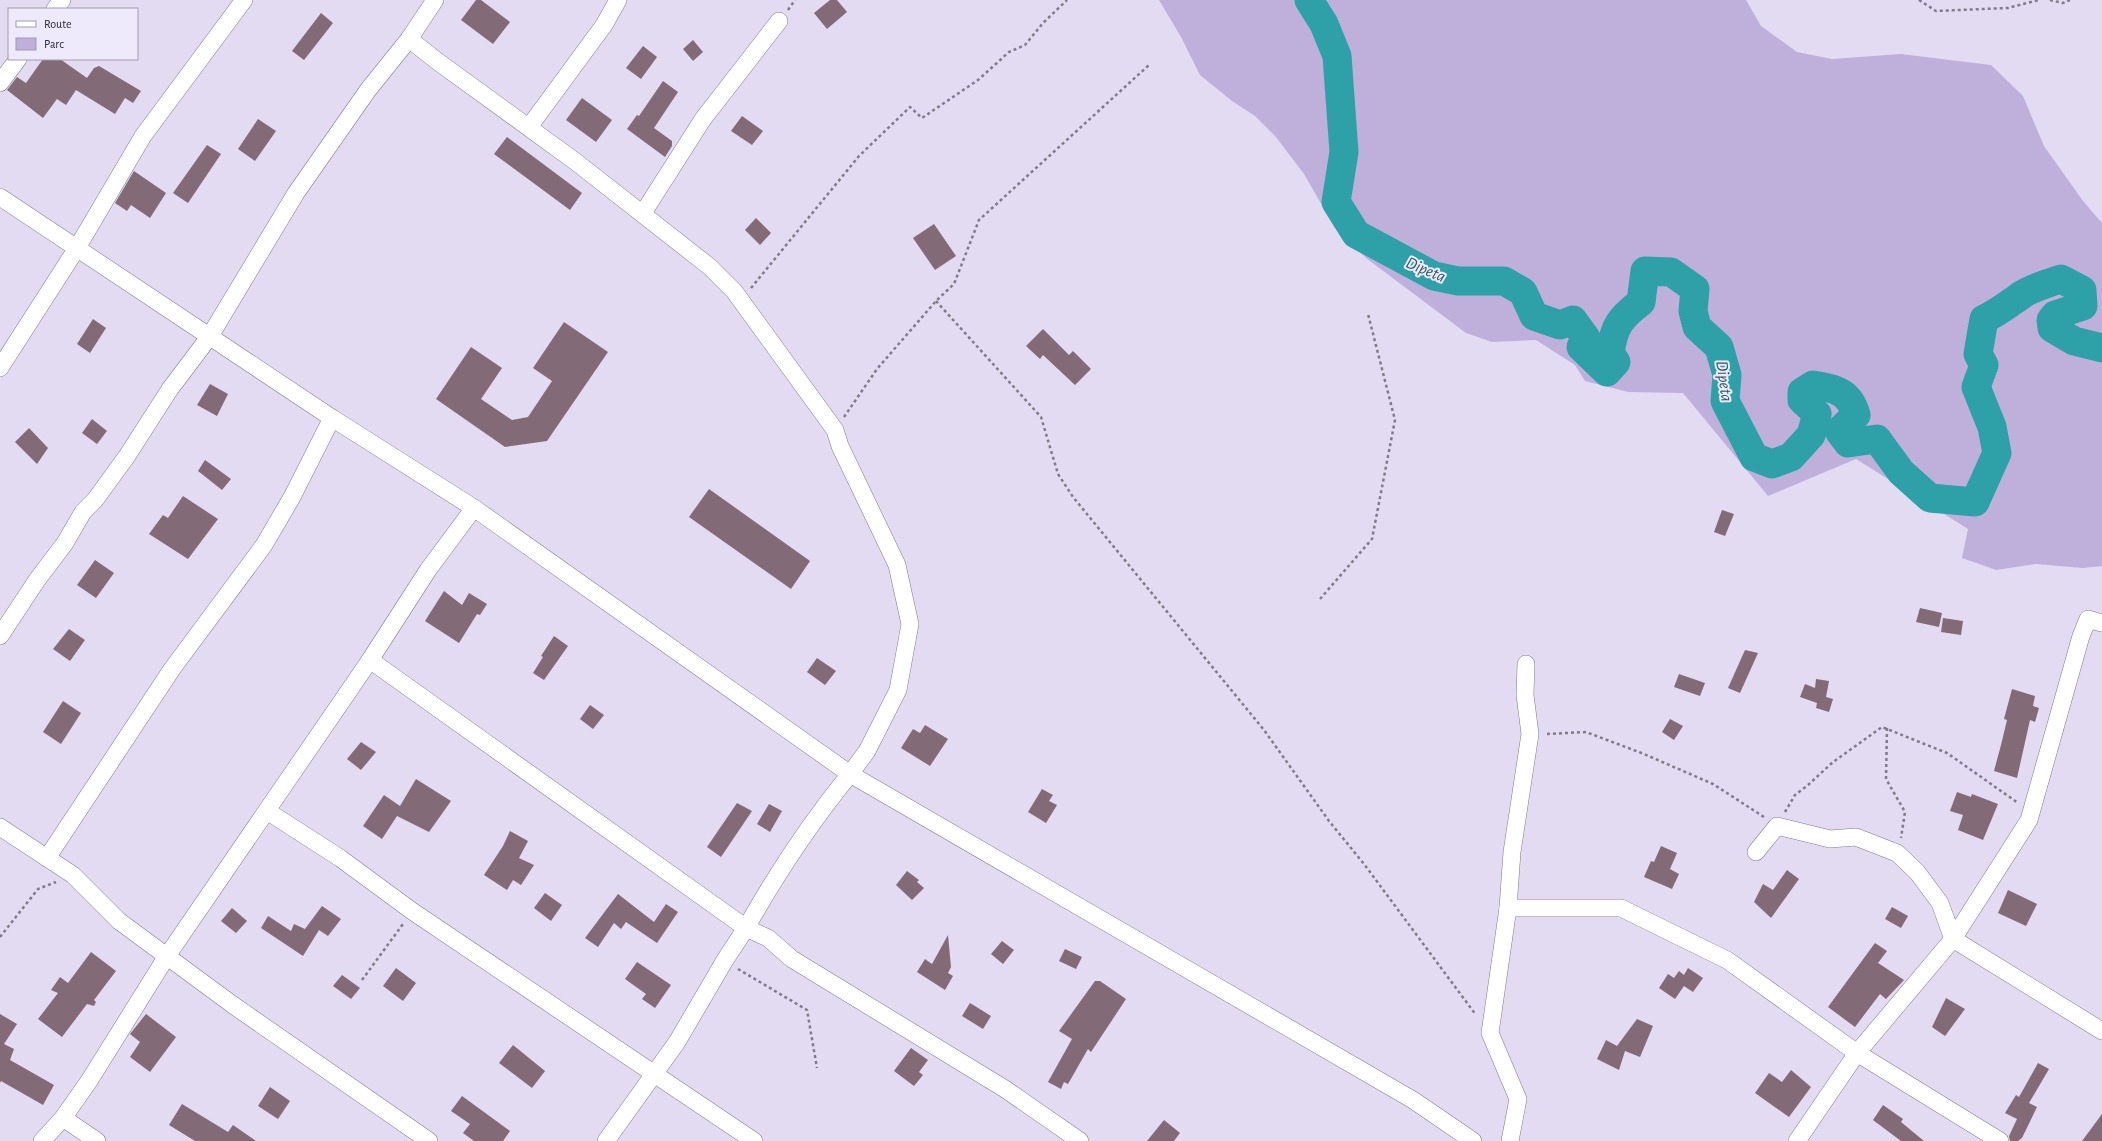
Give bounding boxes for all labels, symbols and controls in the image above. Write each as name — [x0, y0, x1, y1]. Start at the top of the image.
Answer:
legend — [8, 8, 138, 60]
text: Route — [44, 18, 71, 30]
text: Parc — [44, 38, 64, 50]
water label: Dipeta — [1403, 254, 1448, 286]
water label: Dipeta — [1712, 360, 1736, 403]

